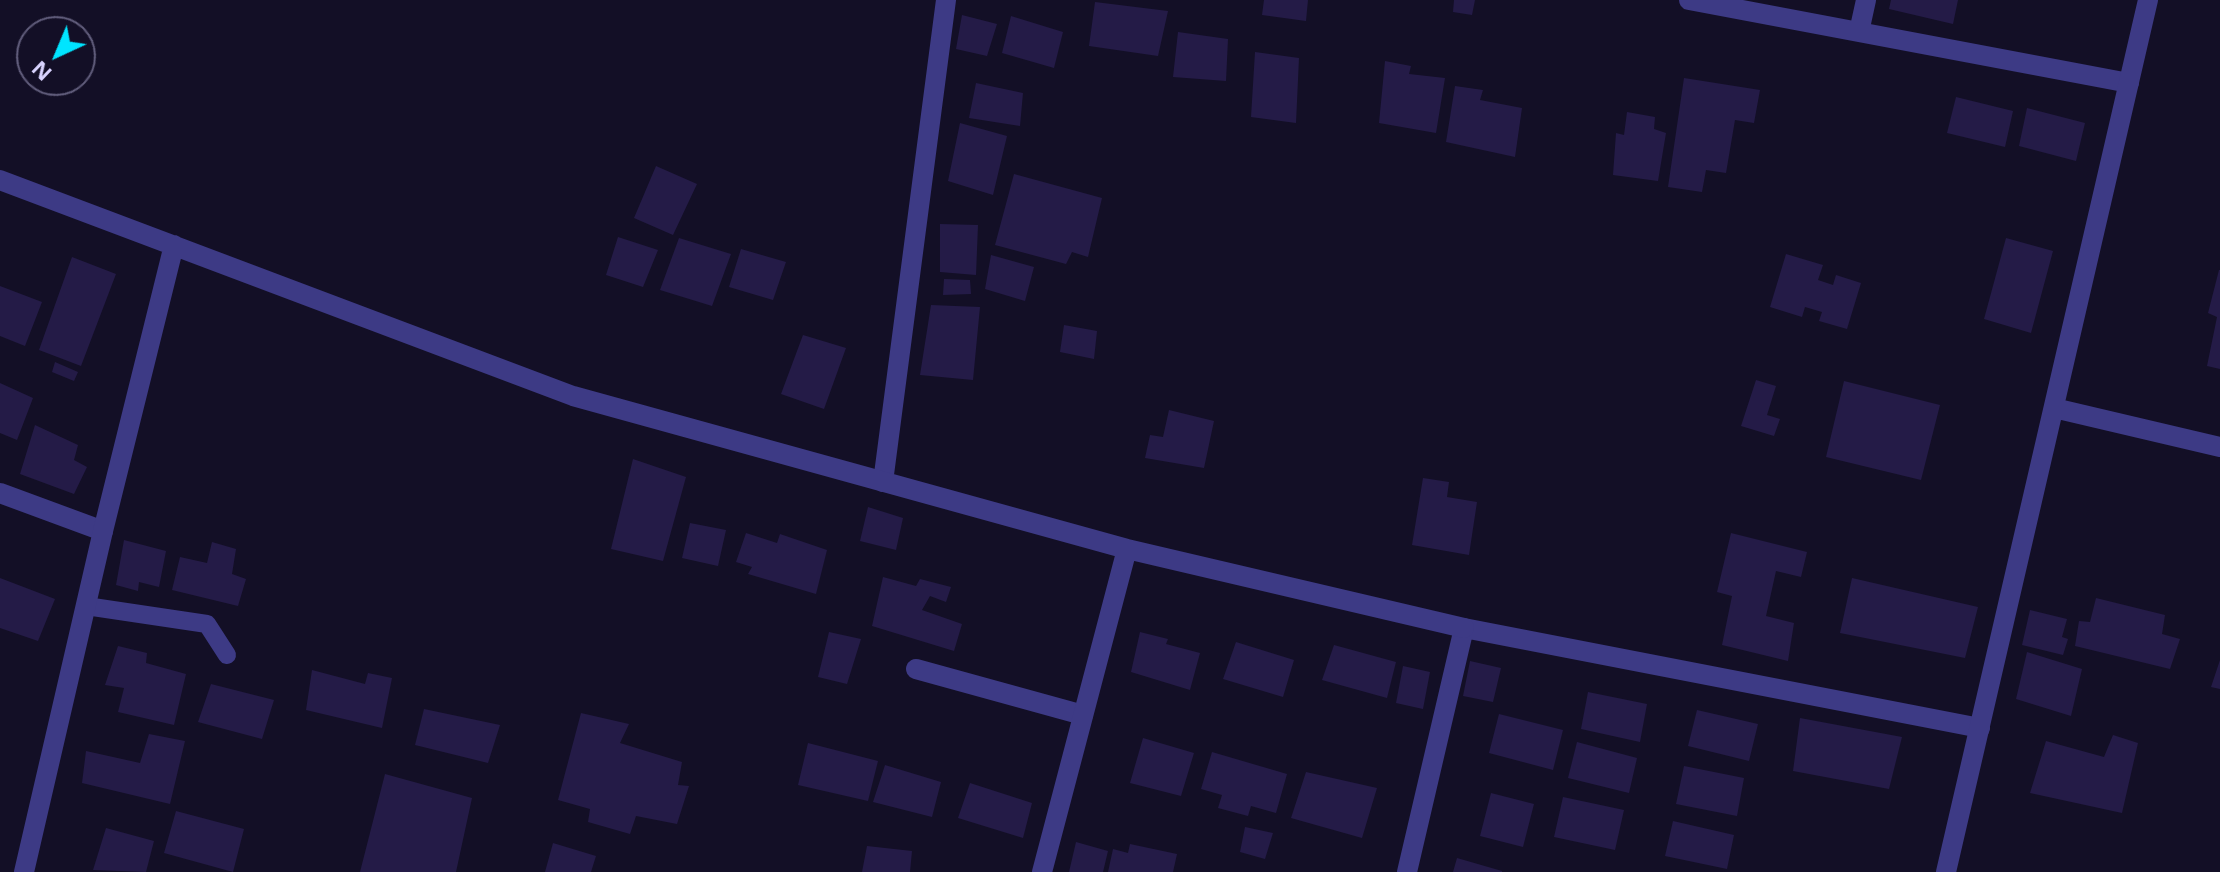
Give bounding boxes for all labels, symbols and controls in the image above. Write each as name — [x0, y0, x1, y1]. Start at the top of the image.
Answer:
north arrow — [16, 16, 96, 96]
text: N — [24, 55, 58, 89]

